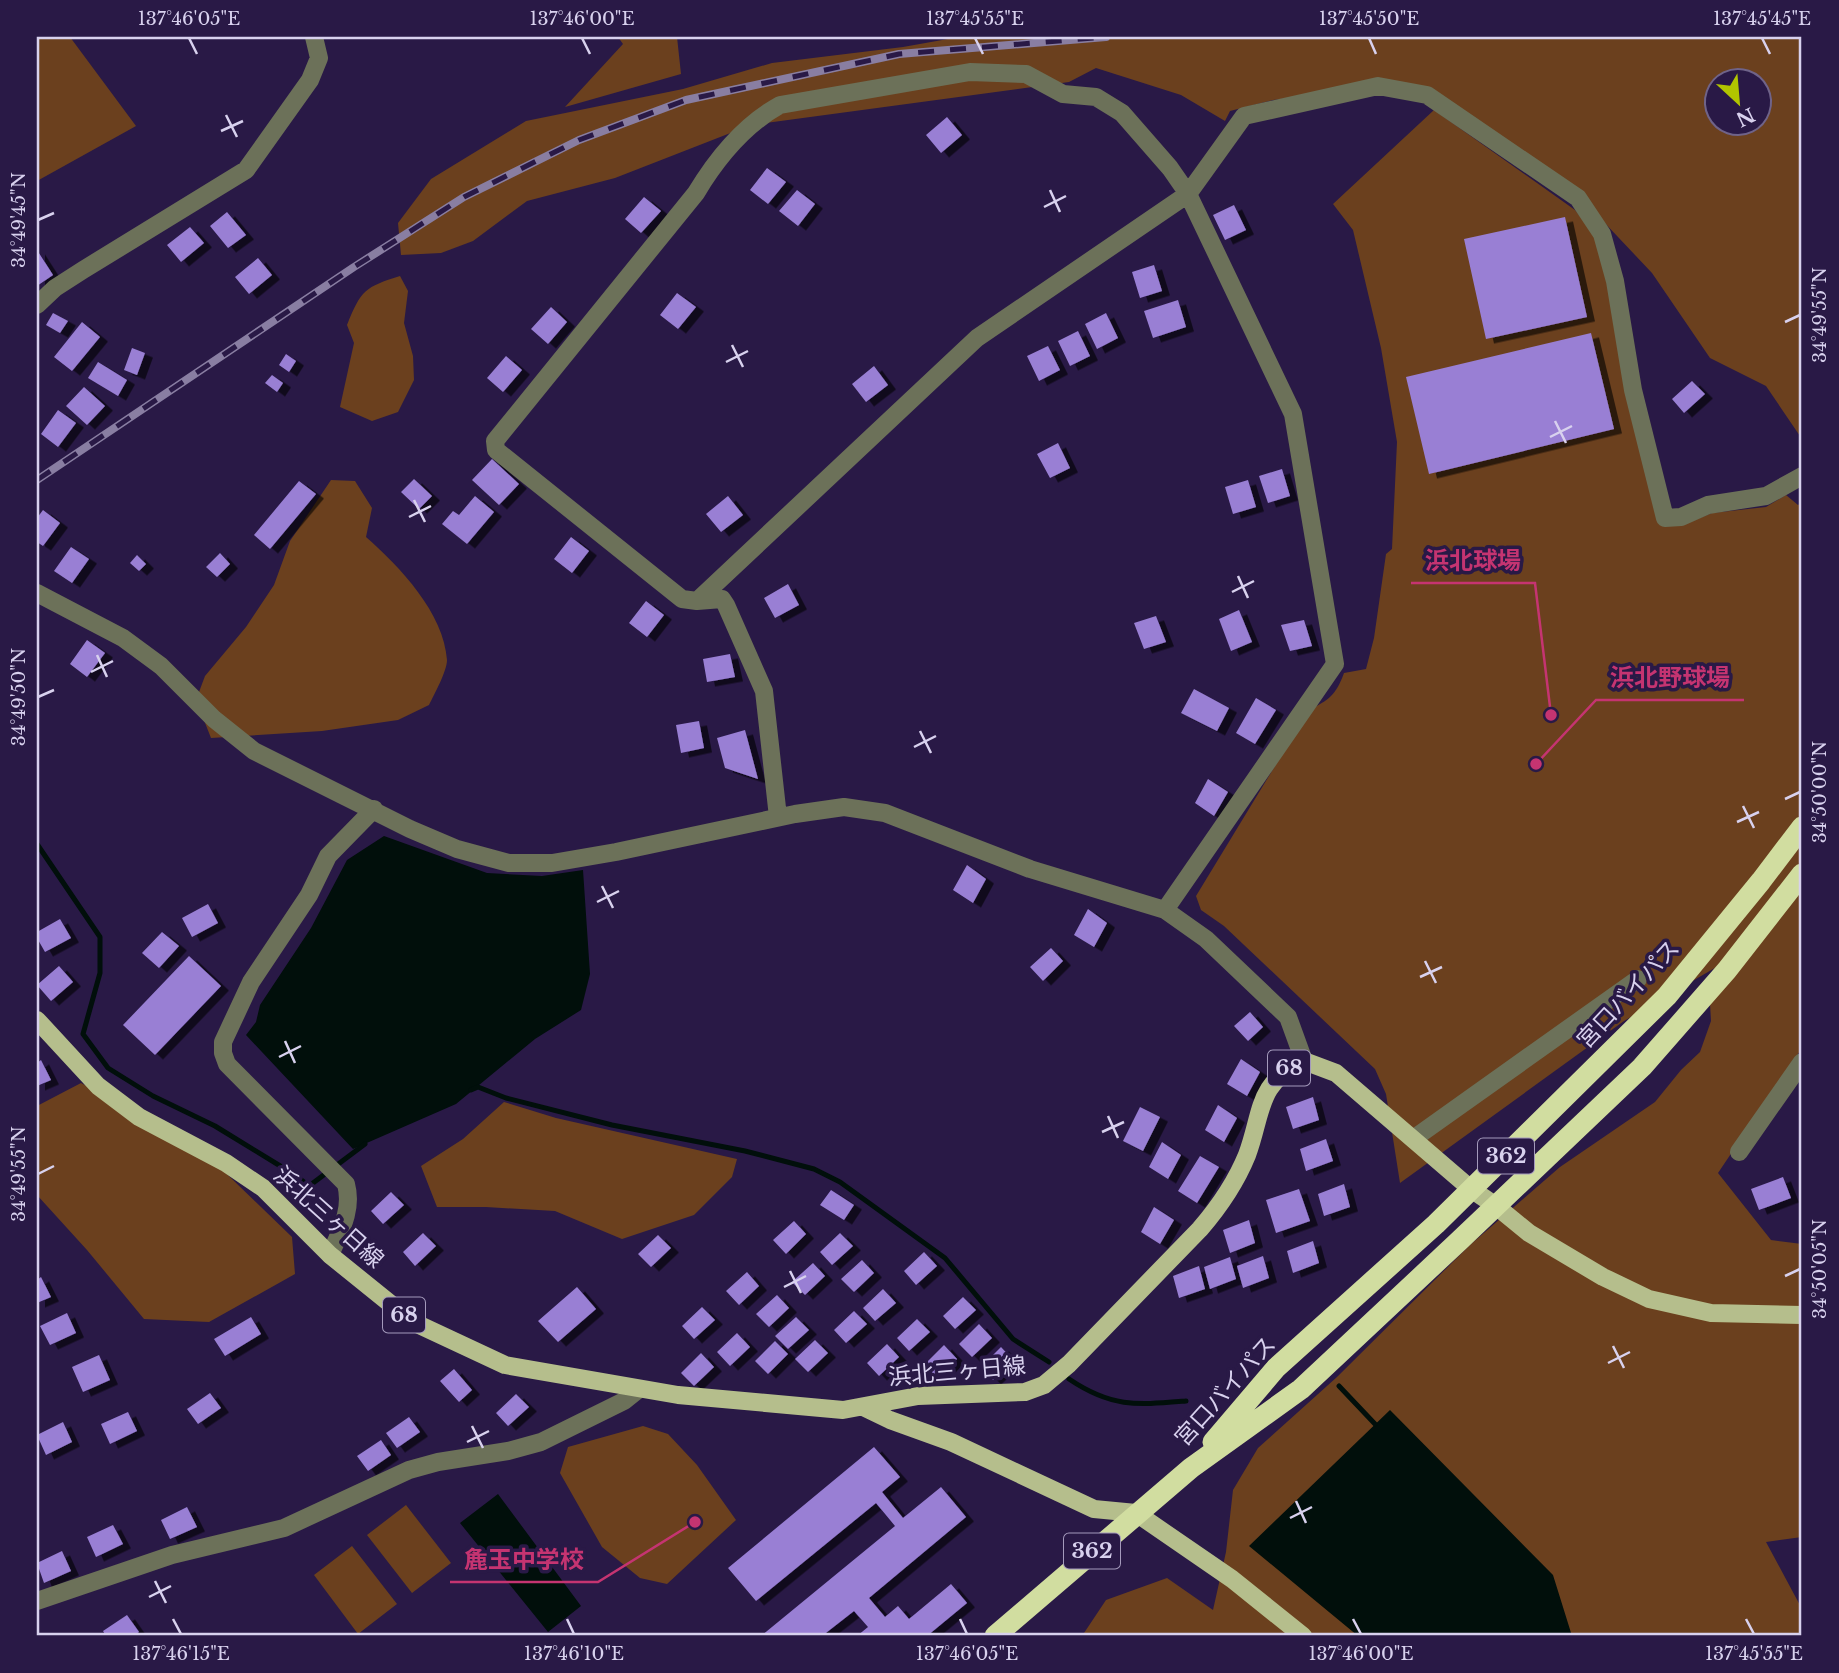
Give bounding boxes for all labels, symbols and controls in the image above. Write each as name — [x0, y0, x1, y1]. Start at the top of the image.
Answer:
text: 137°46'05"E — [138, 8, 240, 30]
text: 137°46'00"E — [529, 8, 635, 30]
text: 137°45'55"E — [926, 8, 1024, 30]
text: 137°45'50"E — [1319, 8, 1419, 30]
text: 137°45'45"E — [1713, 8, 1811, 30]
north arrow — [1702, 66, 1772, 136]
text: N — [1732, 103, 1758, 131]
text: 34°49'45"N — [8, 172, 30, 268]
text: 34°49'55"N — [1809, 267, 1831, 363]
callout: 浜北球場 — [1411, 538, 1535, 583]
text: 浜北球場 — [1425, 546, 1521, 575]
text: 34°49'50"N — [8, 648, 30, 746]
callout: 浜北野球場 — [1596, 655, 1744, 700]
text: 浜北野球場 — [1610, 663, 1730, 692]
text: 34°50'00"N — [1809, 741, 1831, 843]
street label: 宮口バイパス — [1571, 934, 1685, 1054]
road number: 68 — [1268, 1050, 1310, 1086]
text: 34°49'55"N — [8, 1126, 30, 1222]
road number: 362 — [1478, 1138, 1534, 1174]
street label: 浜北三ヶ日線 — [268, 1160, 390, 1274]
text: 34°50'05"N — [1809, 1219, 1831, 1319]
road number: 68 — [383, 1298, 425, 1332]
street label: 宮口バイパス — [1169, 1331, 1281, 1451]
street label: 浜北三ヶ日線 — [887, 1351, 1027, 1391]
road number: 362 — [1064, 1534, 1120, 1568]
callout: 麁玉中学校 — [450, 1537, 598, 1582]
text: 麁玉中学校 — [464, 1545, 584, 1574]
text: 137°46'15"E — [132, 1643, 230, 1665]
text: 137°46'10"E — [524, 1643, 624, 1665]
text: 137°46'05"E — [916, 1643, 1018, 1665]
text: 137°46'00"E — [1308, 1643, 1414, 1665]
text: 137°45'55"E — [1705, 1643, 1803, 1665]

